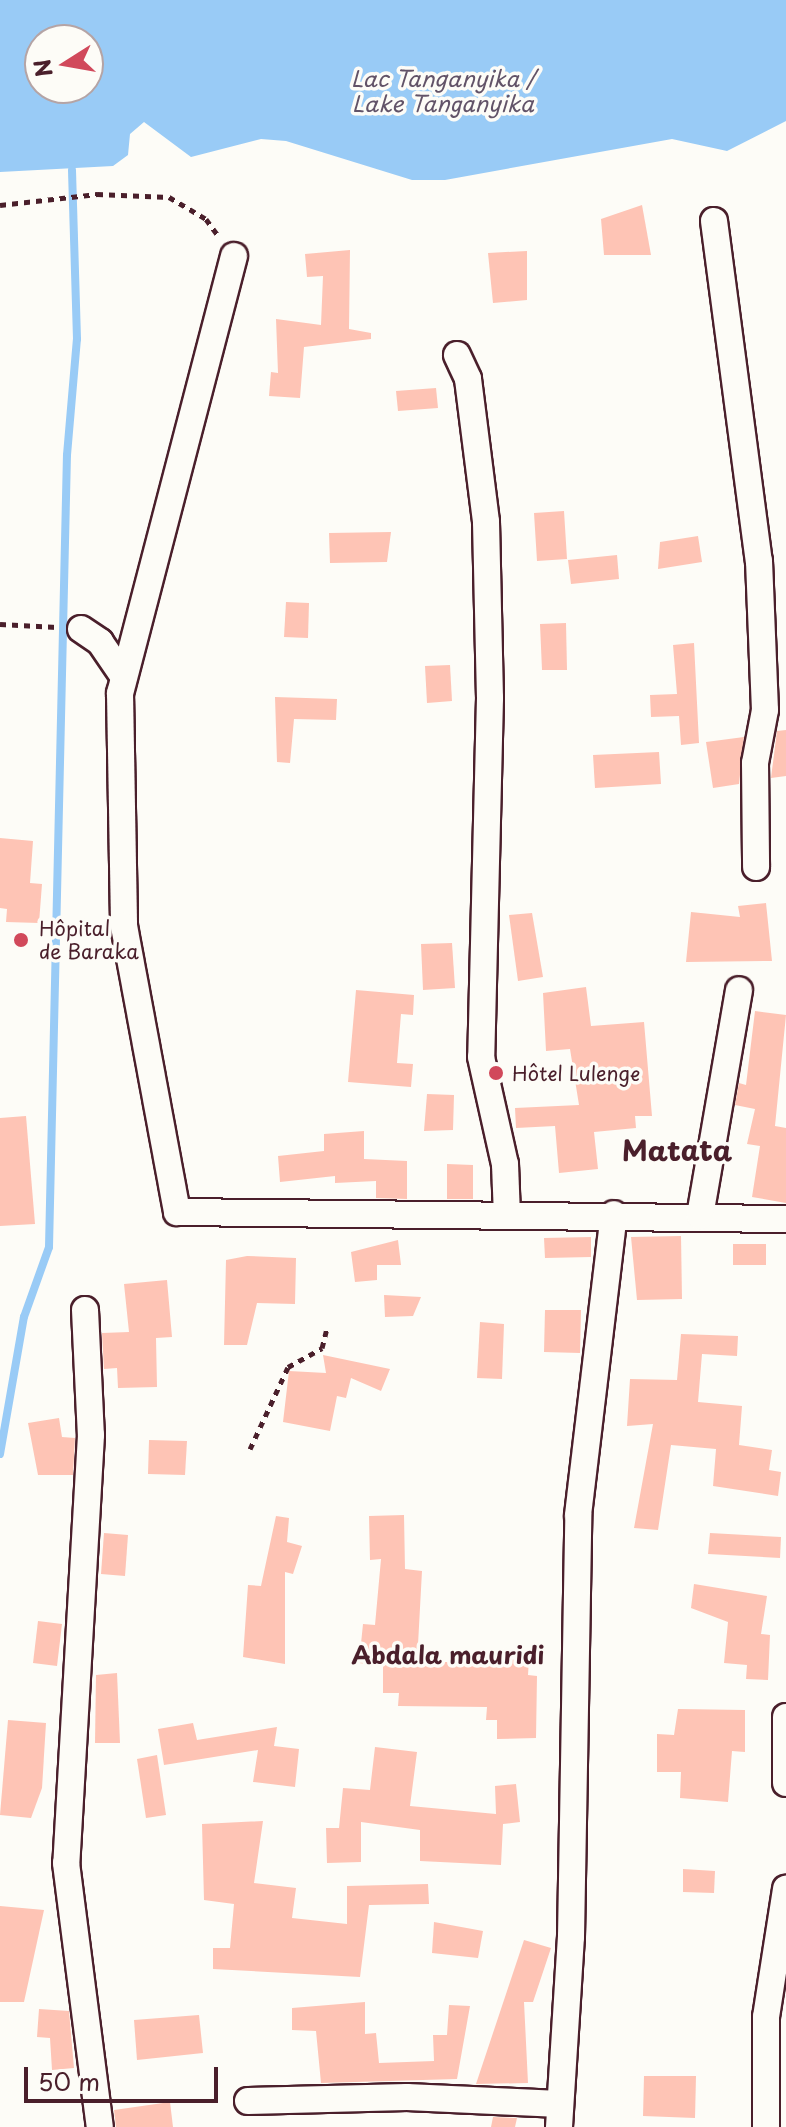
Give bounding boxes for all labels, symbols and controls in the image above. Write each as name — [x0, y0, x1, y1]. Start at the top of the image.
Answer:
north arrow — [24, 24, 104, 104]
text: N — [24, 57, 60, 80]
water label: Lac Tanganyika / Lake Tanganyika — [351, 64, 535, 116]
place label: Hôpital de Baraka — [39, 916, 140, 963]
marker: Hôpital de Baraka — [10, 929, 32, 951]
place label: Hôtel Lulenge — [512, 1061, 641, 1085]
marker: Hôtel Lulenge — [487, 1064, 505, 1082]
district label: Matata — [622, 1133, 732, 1167]
district label: Abdala mauridi — [352, 1641, 544, 1669]
scale bar — [28, 2051, 222, 2101]
text: 50 m — [38, 2063, 100, 2099]

